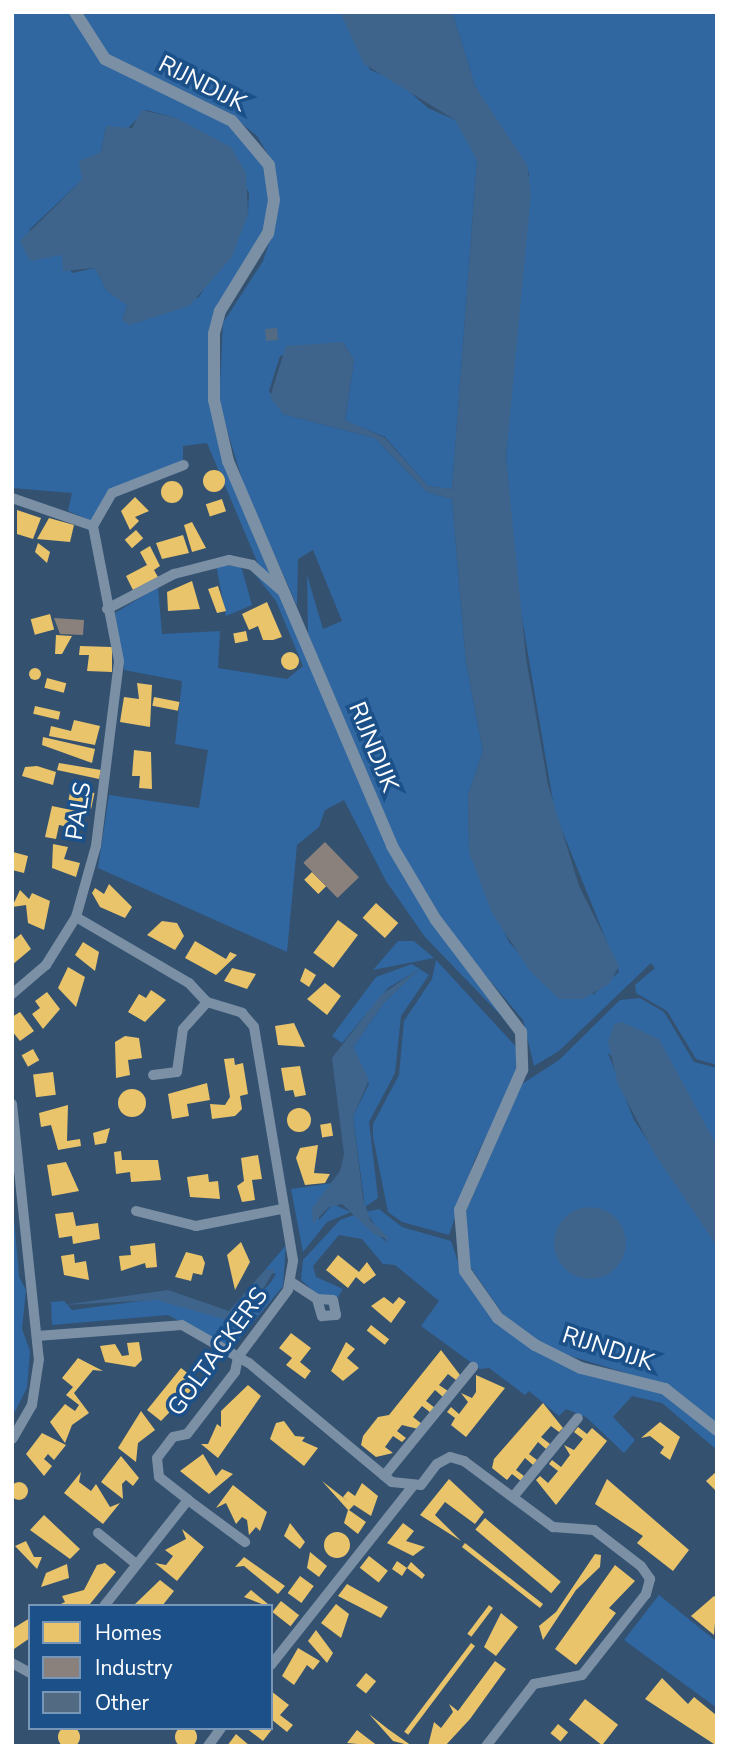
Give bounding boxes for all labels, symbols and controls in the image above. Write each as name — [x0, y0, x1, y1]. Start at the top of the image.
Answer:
street label: RIJNDIJK — [153, 50, 251, 118]
street label: RIJNDIJK — [342, 698, 404, 796]
street label: PALS — [60, 780, 98, 842]
street label: GOLTACKERS — [162, 1282, 274, 1422]
street label: RIJNDIJK — [559, 1321, 657, 1377]
legend — [28, 1604, 273, 1730]
text: Homes — [95, 1619, 162, 1647]
text: Industry — [95, 1654, 173, 1682]
text: Other — [95, 1689, 149, 1717]

